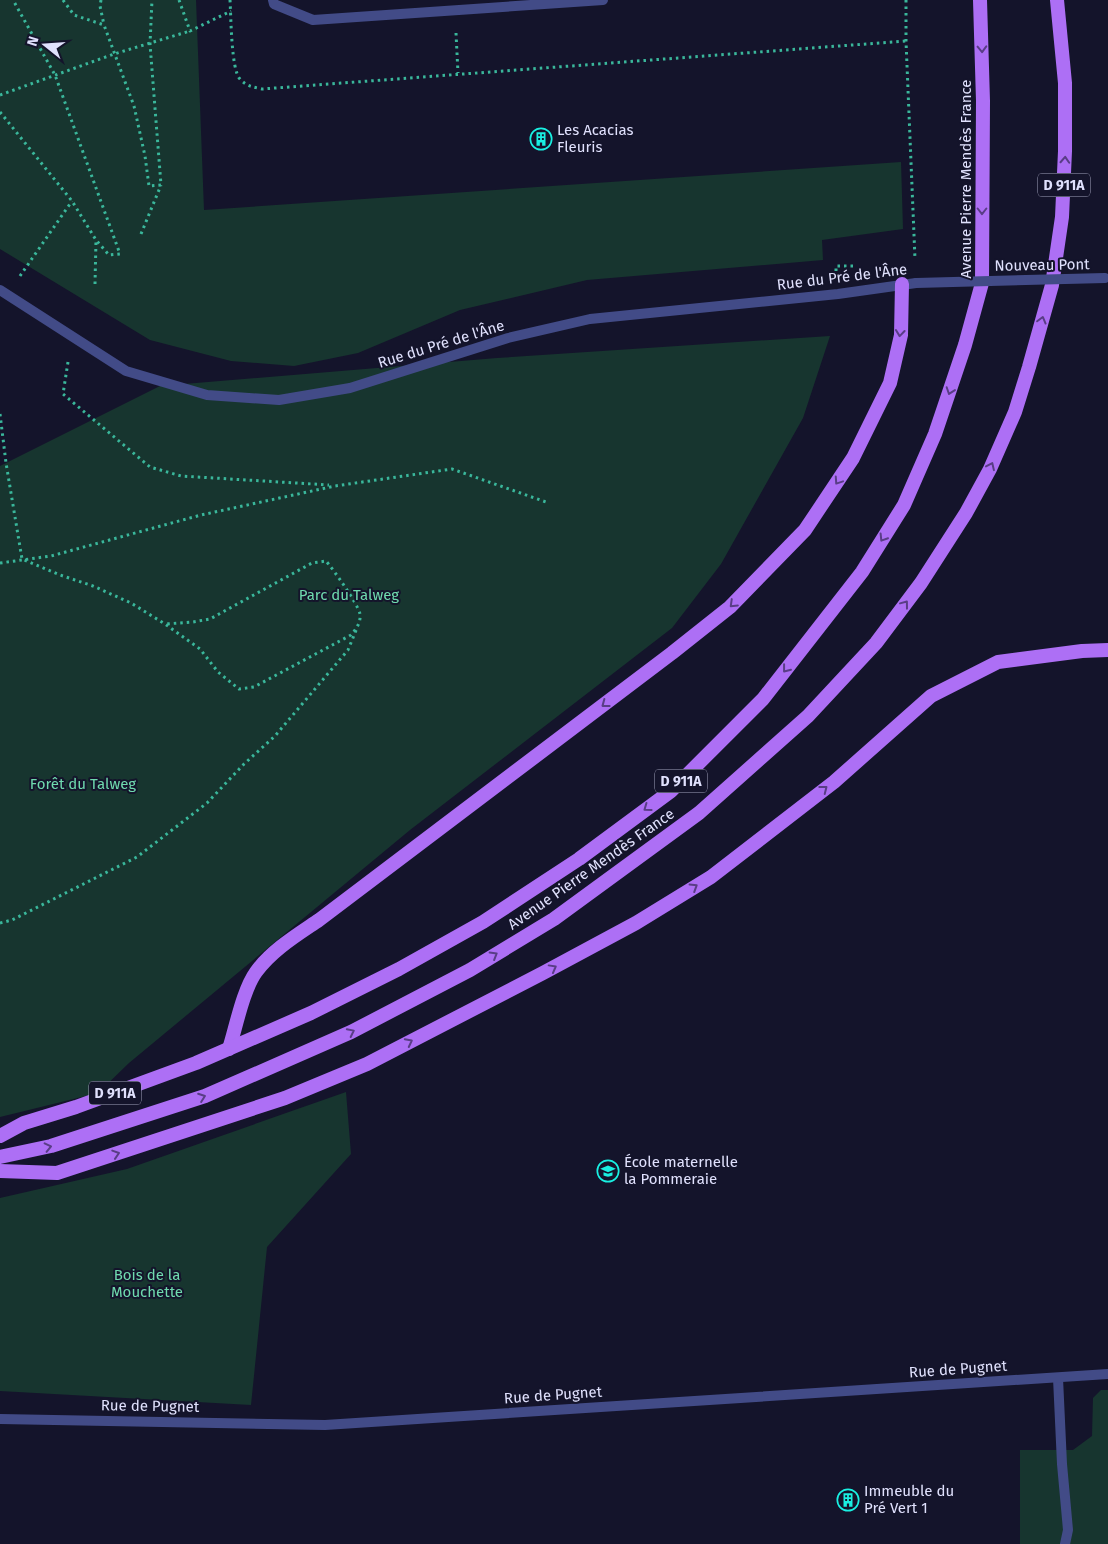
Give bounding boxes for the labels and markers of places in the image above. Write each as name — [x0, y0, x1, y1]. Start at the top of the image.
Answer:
place label: Les Acacias Fleuris — [557, 121, 633, 156]
building icon: Les Acacias Fleuris — [529, 127, 553, 151]
place label: École maternelle la Pommeraie — [624, 1153, 738, 1188]
school or university icon: École maternelle la Pommeraie — [596, 1159, 620, 1183]
place label: Immeuble du Pré Vert 1 — [864, 1482, 954, 1517]
building icon: Immeuble du Pré Vert 1 — [836, 1488, 860, 1512]

